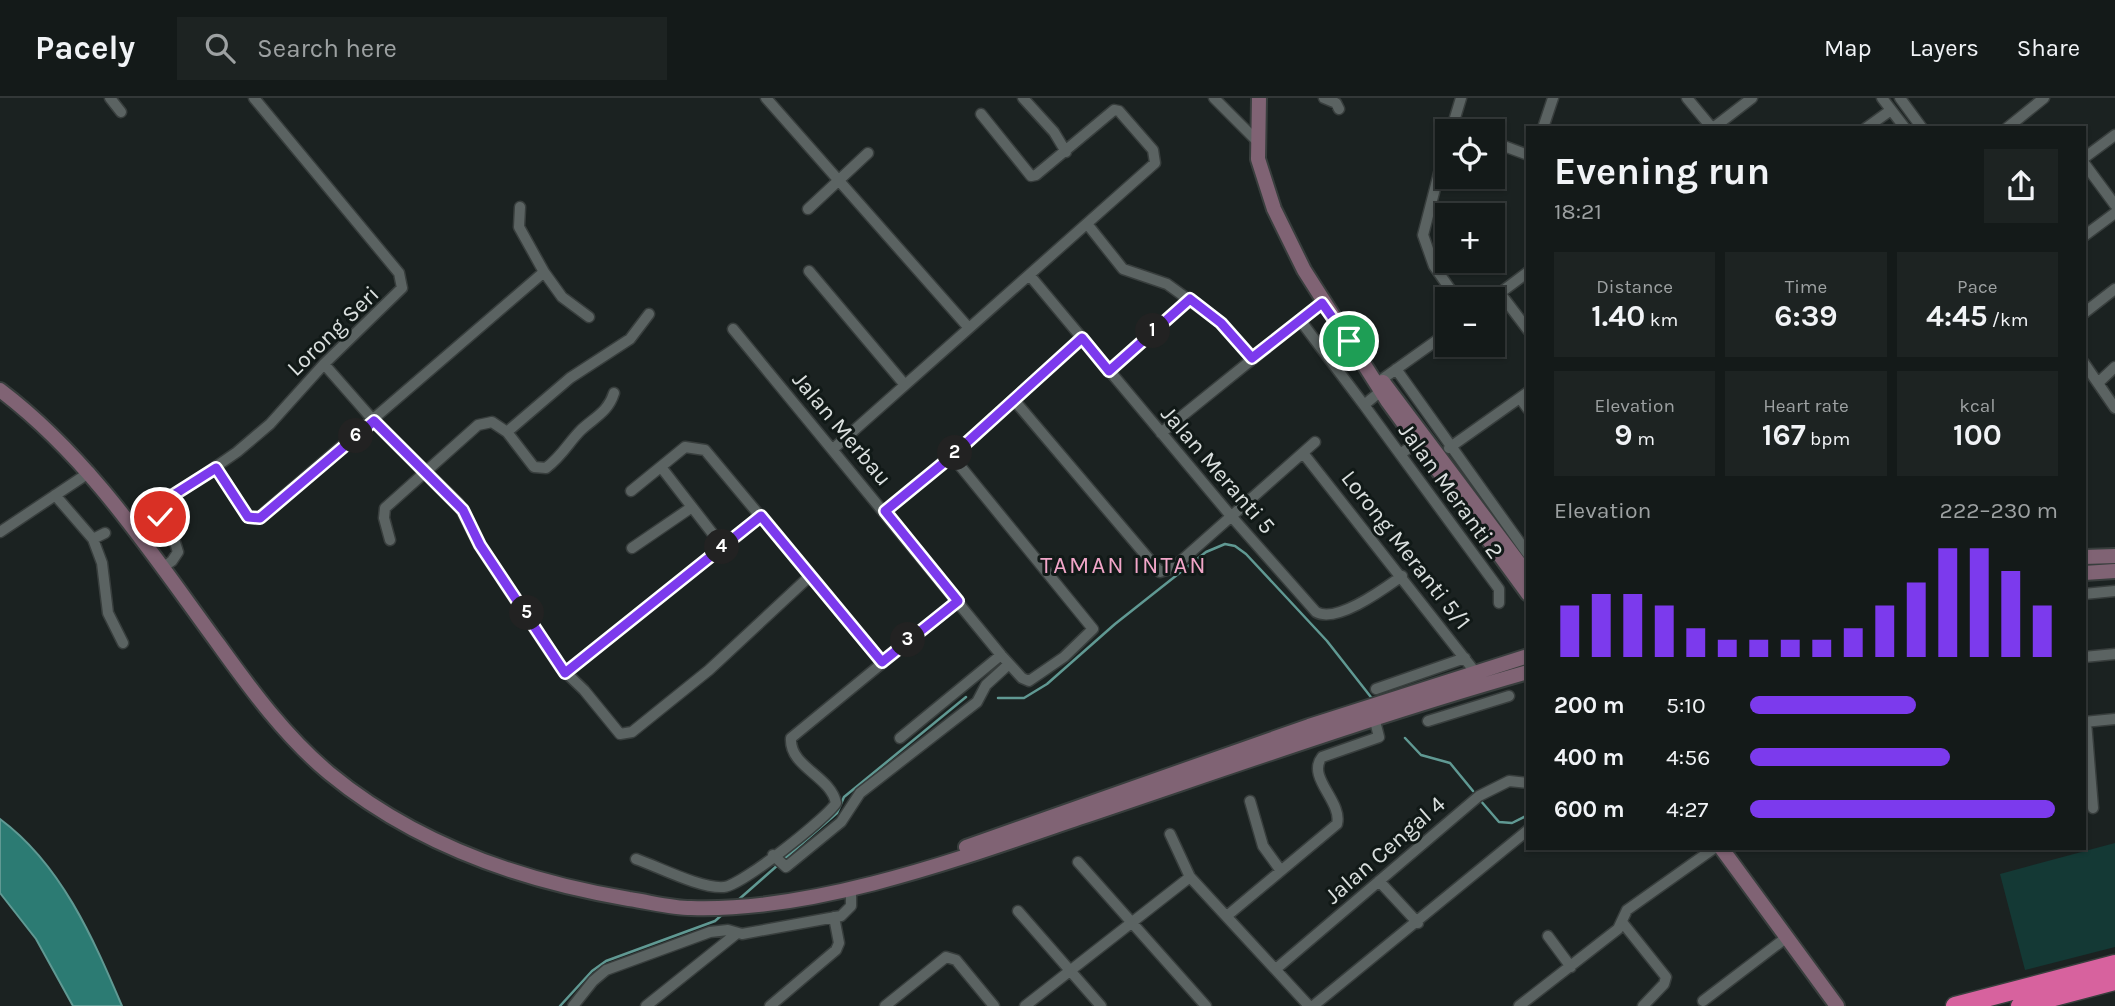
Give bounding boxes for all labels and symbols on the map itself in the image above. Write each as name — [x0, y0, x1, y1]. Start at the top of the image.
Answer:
street label: Lorong Seri — [281, 281, 385, 381]
pin — [1319, 311, 1379, 371]
pin: 1 — [1136, 314, 1170, 348]
street label: Jalan Merbau — [787, 367, 897, 491]
street label: Jalan Meranti 5 — [1155, 401, 1281, 539]
pin: 6 — [338, 418, 374, 454]
street label: Jalan Meranti 2 — [1393, 418, 1509, 564]
pin: 2 — [937, 436, 972, 470]
street label: Lorong Meranti 5/1 — [1336, 465, 1476, 635]
pin — [130, 487, 190, 547]
pin: 4 — [704, 530, 740, 564]
district label: TAMAN INTAN — [1040, 551, 1208, 579]
pin: 5 — [510, 596, 544, 630]
pin: 3 — [890, 622, 926, 658]
street label: Jalan Cengal 4 — [1319, 790, 1451, 910]

